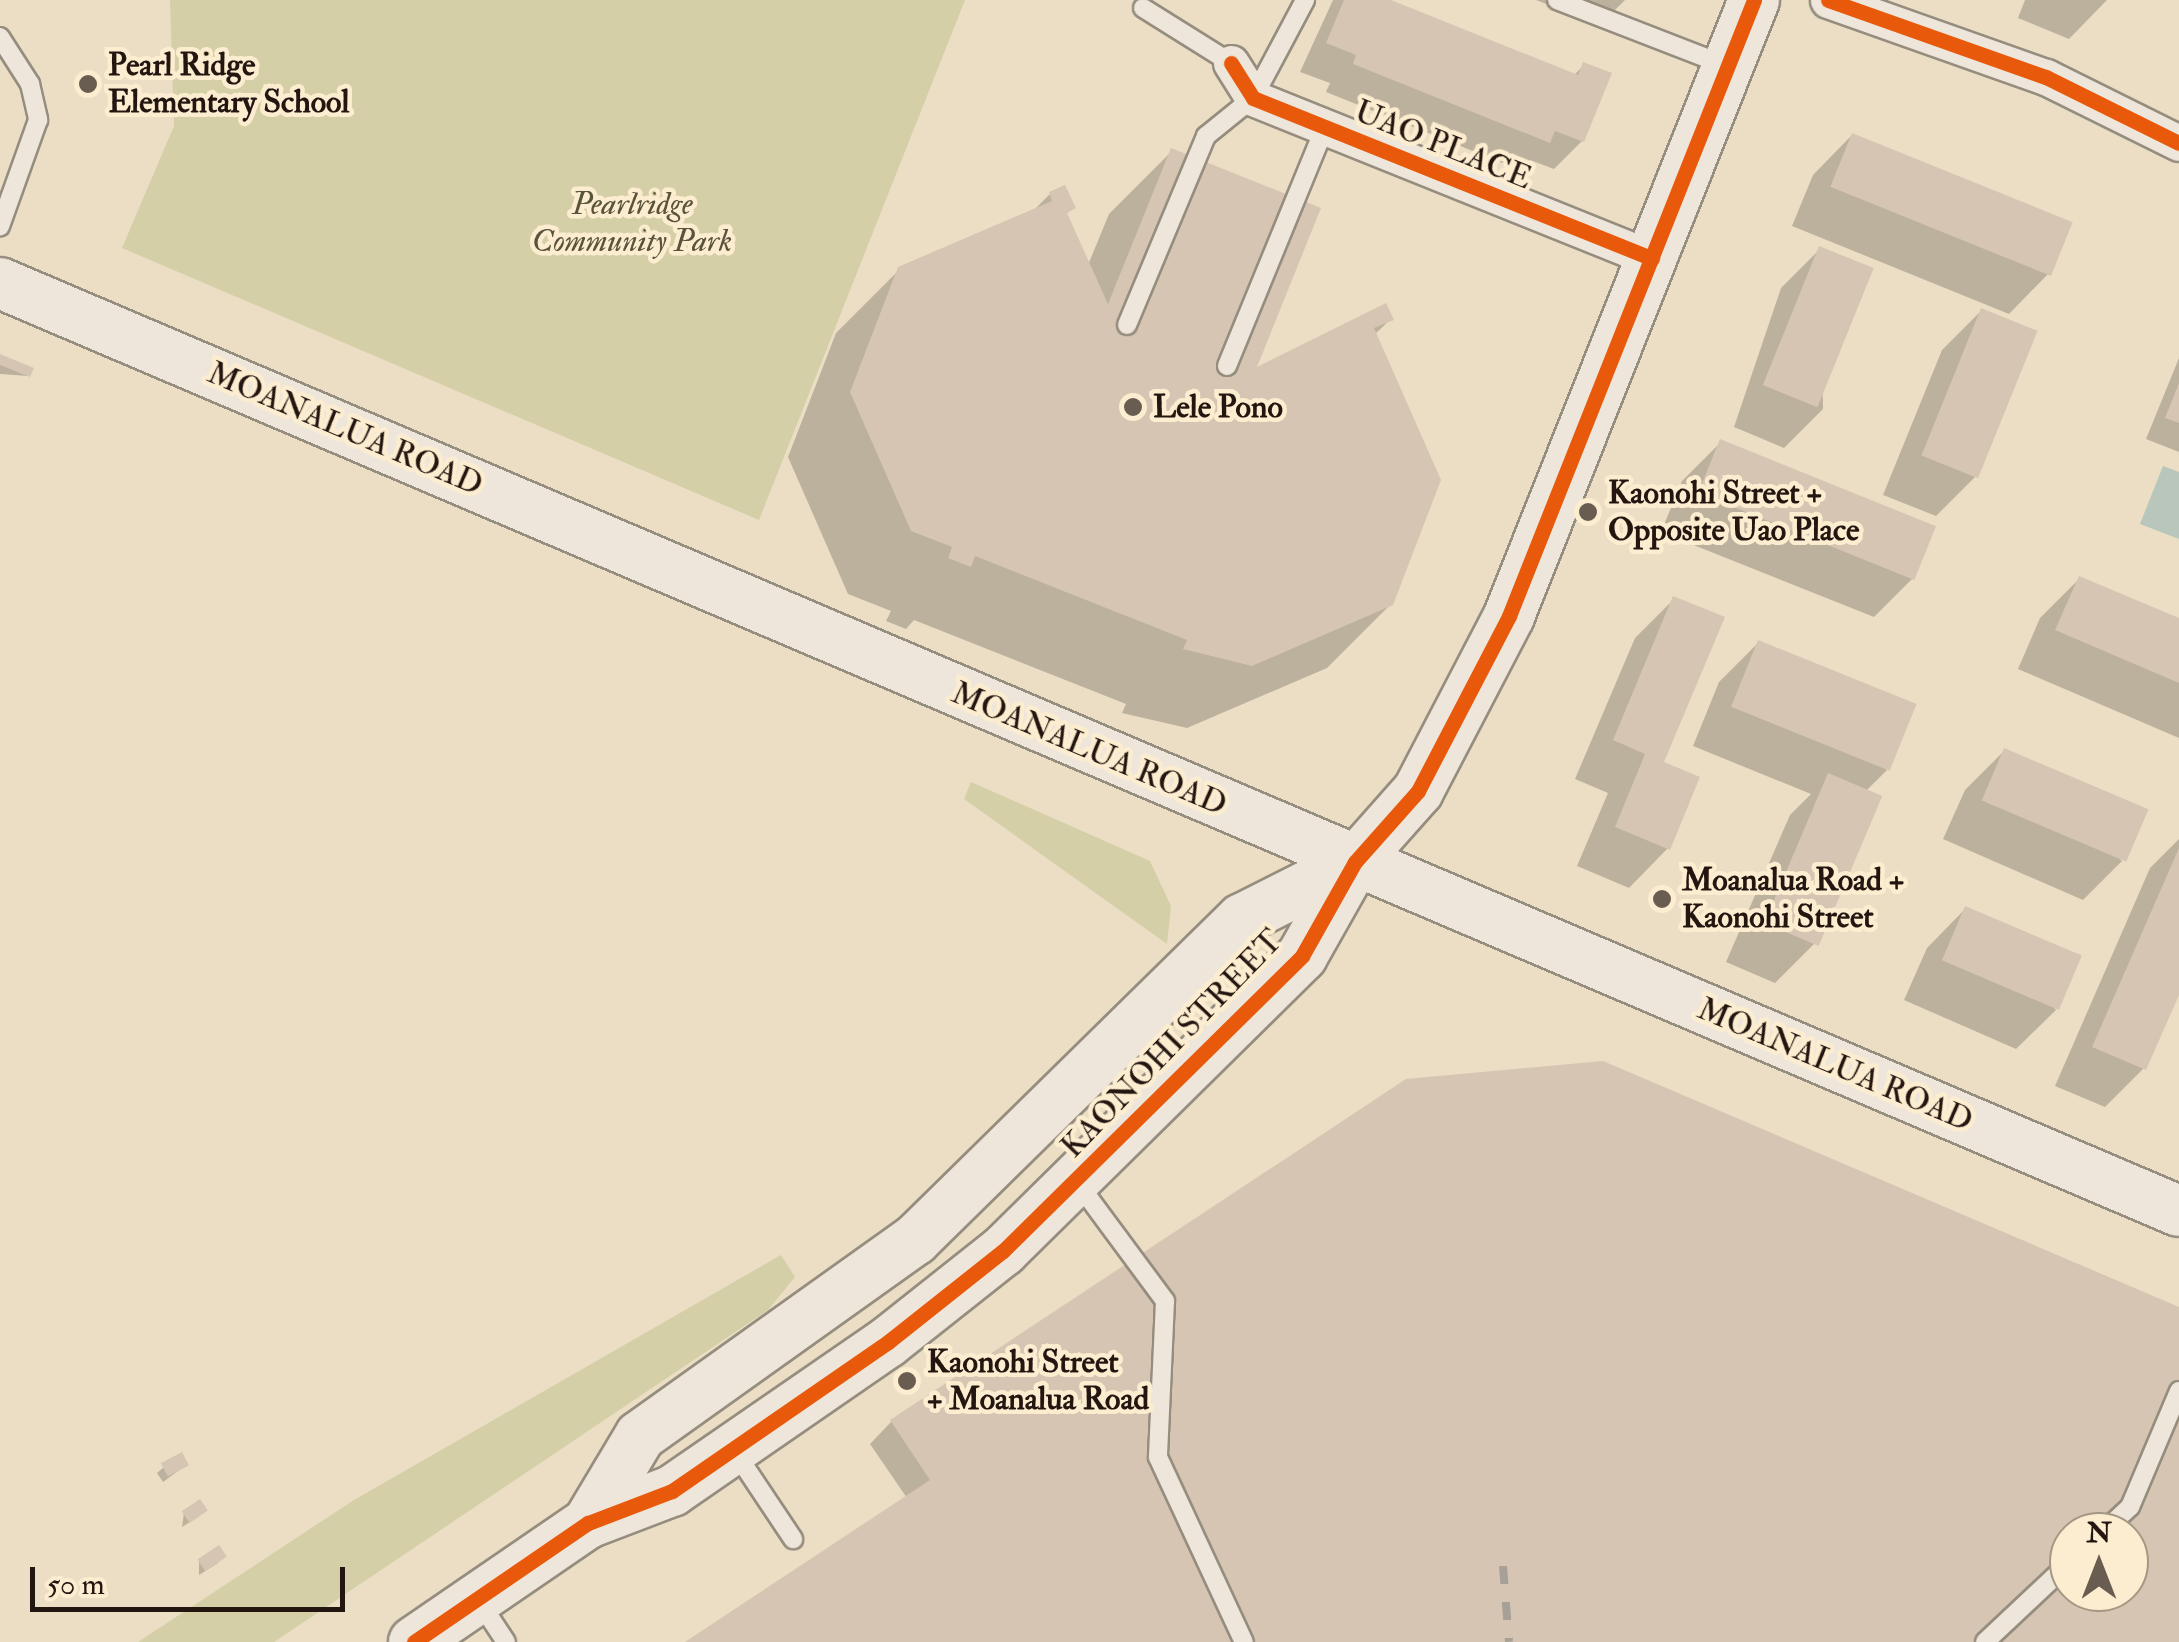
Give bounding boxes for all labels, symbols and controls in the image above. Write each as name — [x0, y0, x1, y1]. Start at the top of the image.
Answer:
place label: Pearl Ridge Elementary School — [108, 47, 350, 122]
marker: Pearl Ridge Elementary School — [77, 73, 99, 95]
street label: UAO PLACE — [1349, 92, 1537, 198]
park label: Pearlridge Community Park — [532, 186, 732, 261]
street label: MOANALUA ROAD — [202, 354, 488, 504]
place label: Lele Pono — [1153, 388, 1283, 426]
marker: Lele Pono — [1122, 396, 1144, 418]
place label: Kaonohi Street + Opposite Uao Place — [1608, 475, 1859, 550]
marker: Kaonohi Street + Opposite Uao Place — [1577, 501, 1599, 523]
street label: MOANALUA ROAD — [946, 674, 1232, 824]
place label: Moanalua Road + Kaonohi Street — [1682, 862, 1904, 937]
marker: Moanalua Road + Kaonohi Street — [1651, 888, 1673, 910]
street label: KAONOHI STREET — [1053, 922, 1291, 1166]
street label: MOANALUA ROAD — [1692, 990, 1978, 1140]
place label: Kaonohi Street + Moanalua Road — [927, 1344, 1149, 1419]
marker: Kaonohi Street + Moanalua Road — [896, 1370, 918, 1392]
north arrow — [2049, 1512, 2149, 1612]
text: N — [2086, 1516, 2112, 1551]
scale bar — [35, 1547, 350, 1609]
text: 50 m — [47, 1566, 105, 1603]

